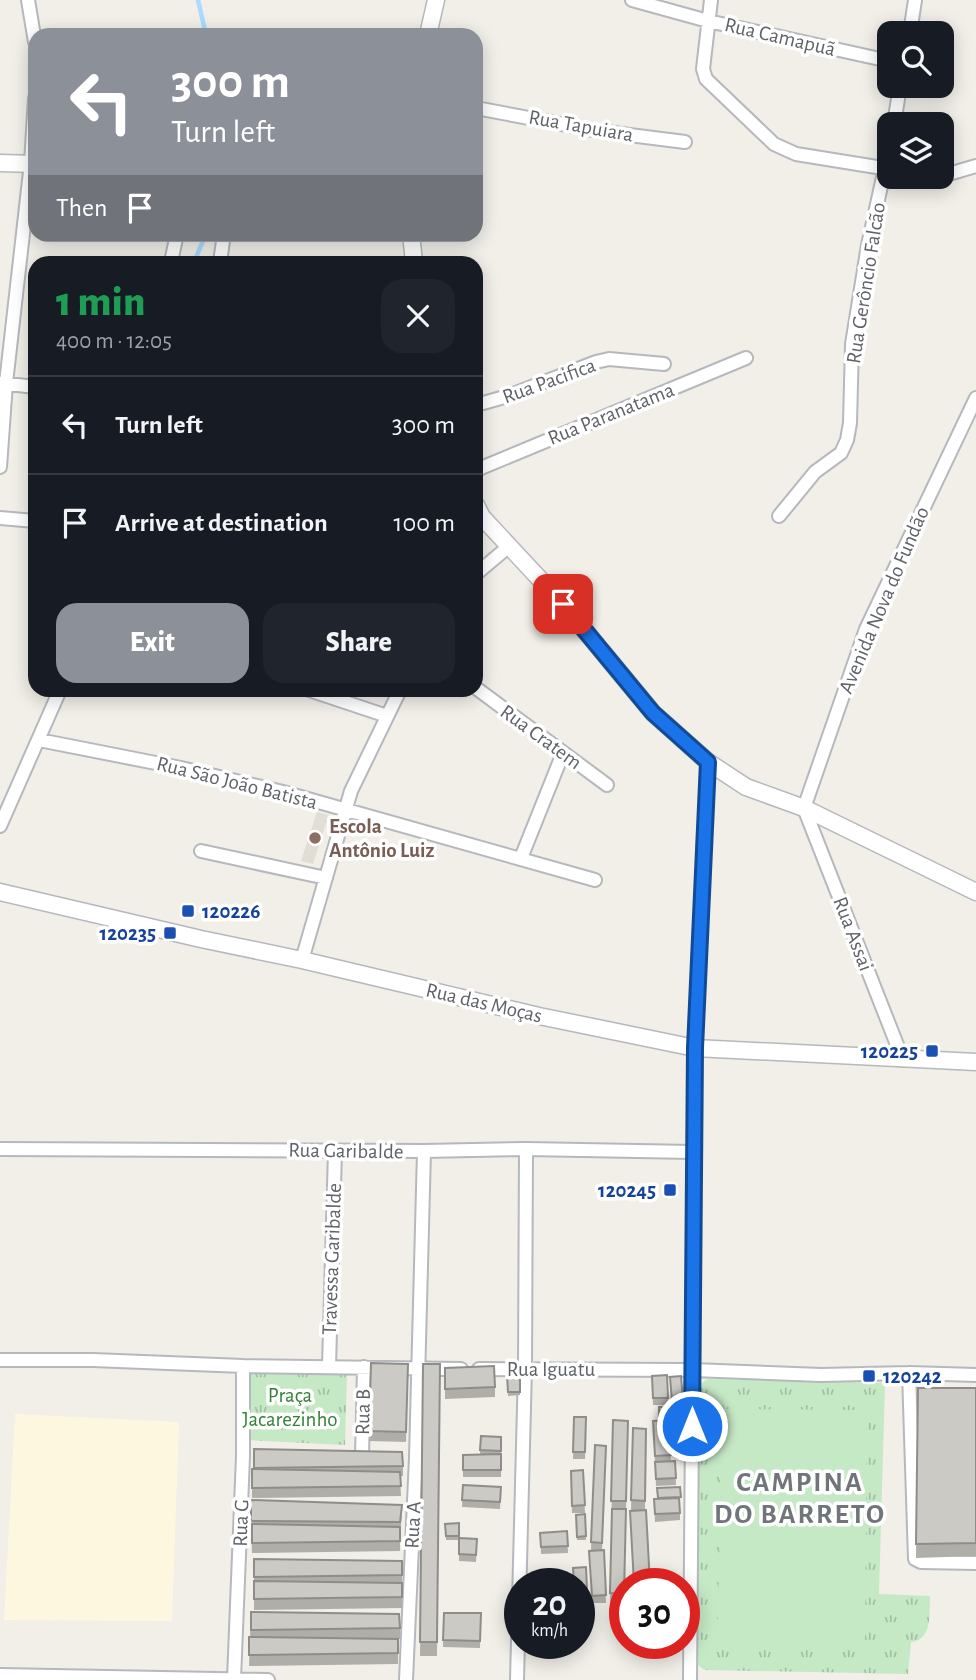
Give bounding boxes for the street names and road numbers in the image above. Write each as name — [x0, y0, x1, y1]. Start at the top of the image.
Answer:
street label: Rua Camapuã — [723, 14, 838, 60]
street label: Rua Tapuiara — [527, 106, 635, 146]
street label: Rua Gerôncio Falcão — [843, 201, 889, 365]
street label: Rua Pacifica — [500, 354, 599, 408]
street label: Rua Paranatama — [545, 379, 677, 449]
street label: Avenida Nova do Fundão — [835, 504, 933, 696]
street label: Rua Cratem — [496, 701, 586, 773]
street label: Rua São João Batista — [154, 753, 320, 813]
street label: Rua Assai — [829, 894, 877, 974]
street label: Rua das Moças — [424, 979, 544, 1027]
street label: Rua Garibalde — [288, 1139, 404, 1163]
street label: Travessa Garibalde — [319, 1183, 345, 1335]
street label: Rua Iguatu — [507, 1359, 595, 1380]
street label: Rua B — [352, 1389, 374, 1435]
street label: Rua G — [230, 1499, 252, 1547]
street label: Rua A — [401, 1501, 425, 1549]

